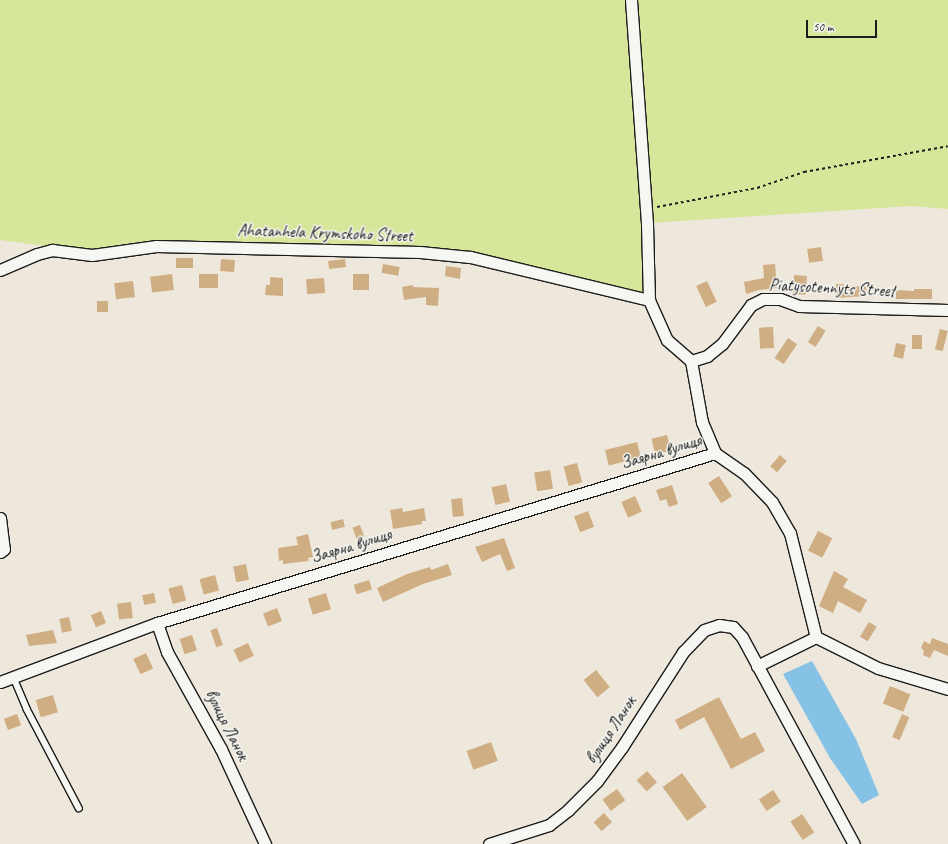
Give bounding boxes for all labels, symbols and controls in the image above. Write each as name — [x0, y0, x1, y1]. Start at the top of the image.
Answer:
scale bar — [808, 12, 879, 38]
text: 50 m — [813, 19, 833, 35]
street label: Ahatanhela Krymskoho Street — [237, 220, 413, 246]
street label: Piatysotennyts Street — [769, 275, 895, 301]
street label: Заярна вулиця — [619, 430, 703, 474]
street label: Заярна вулиця — [309, 524, 393, 568]
street label: вулиця Ланок — [200, 686, 254, 764]
street label: вулиця Ланок — [581, 692, 641, 768]

